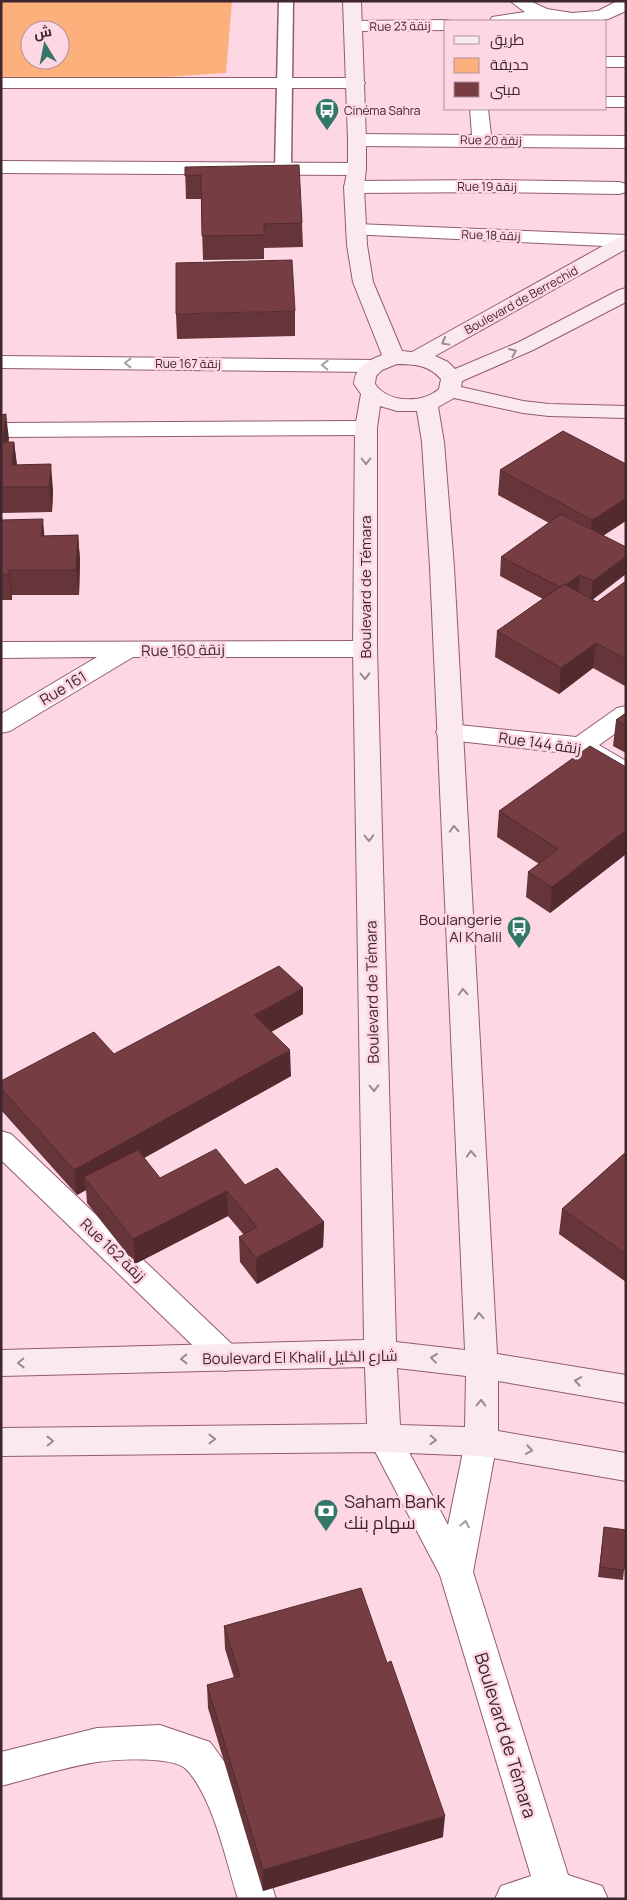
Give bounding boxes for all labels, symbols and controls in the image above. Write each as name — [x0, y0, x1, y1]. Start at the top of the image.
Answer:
street label: Rue 23 زنقة — [369, 17, 431, 35]
north arrow — [20, 20, 70, 70]
legend — [444, 20, 607, 110]
text: ش — [32, 21, 53, 43]
text: طريق — [490, 29, 524, 50]
text: حديقة — [490, 54, 529, 75]
text: مبنى — [490, 79, 521, 100]
bus stop icon: Cinéma Sahra — [314, 97, 340, 131]
place label: Cinéma Sahra — [344, 102, 421, 119]
street label: Rue 20 زنقة — [460, 131, 522, 149]
street label: Rue 19 زنقة — [457, 178, 517, 195]
street label: Rue 18 زنقة — [461, 225, 521, 245]
street label: Boulevard de Berrechid — [461, 262, 581, 338]
one-way arrow — [442, 335, 451, 345]
one-way arrow — [508, 347, 517, 358]
street label: Rue 167 زنقة — [155, 355, 221, 372]
one-way arrow — [124, 358, 132, 368]
one-way arrow — [321, 359, 329, 370]
one-way arrow — [361, 458, 371, 465]
street label: Boulevard de Témara — [355, 515, 376, 659]
street label: Rue 160 زنقة — [141, 639, 225, 661]
street label: Rue 161 — [36, 666, 90, 710]
one-way arrow — [360, 672, 371, 680]
street label: Rue 144 زنقة — [497, 727, 583, 759]
one-way arrow — [449, 825, 460, 833]
one-way arrow — [364, 835, 374, 843]
place label: Boulangerie Al Khalil — [419, 909, 502, 947]
bus stop icon: Boulangerie Al Khalil — [506, 915, 532, 949]
street label: Boulevard de Témara — [360, 920, 384, 1064]
one-way arrow — [457, 987, 468, 995]
one-way arrow — [369, 1084, 380, 1092]
one-way arrow — [466, 1150, 476, 1158]
street label: Rue 162 زنقة — [76, 1214, 150, 1286]
one-way arrow — [474, 1312, 485, 1320]
street label: Boulevard El Khalil شارع الخليل — [202, 1345, 398, 1370]
one-way arrow — [429, 1353, 437, 1364]
one-way arrow — [180, 1354, 188, 1364]
one-way arrow — [17, 1358, 25, 1368]
one-way arrow — [573, 1376, 582, 1386]
one-way arrow — [476, 1399, 487, 1407]
one-way arrow — [209, 1434, 217, 1444]
one-way arrow — [429, 1434, 437, 1445]
one-way arrow — [46, 1436, 54, 1447]
one-way arrow — [525, 1445, 533, 1455]
place label: Saham Bank سهام بنك — [344, 1489, 446, 1535]
bank icon: Saham Bank سهام بنك — [313, 1498, 339, 1532]
one-way arrow — [460, 1519, 470, 1528]
street label: Boulevard de Témara — [469, 1649, 543, 1821]

